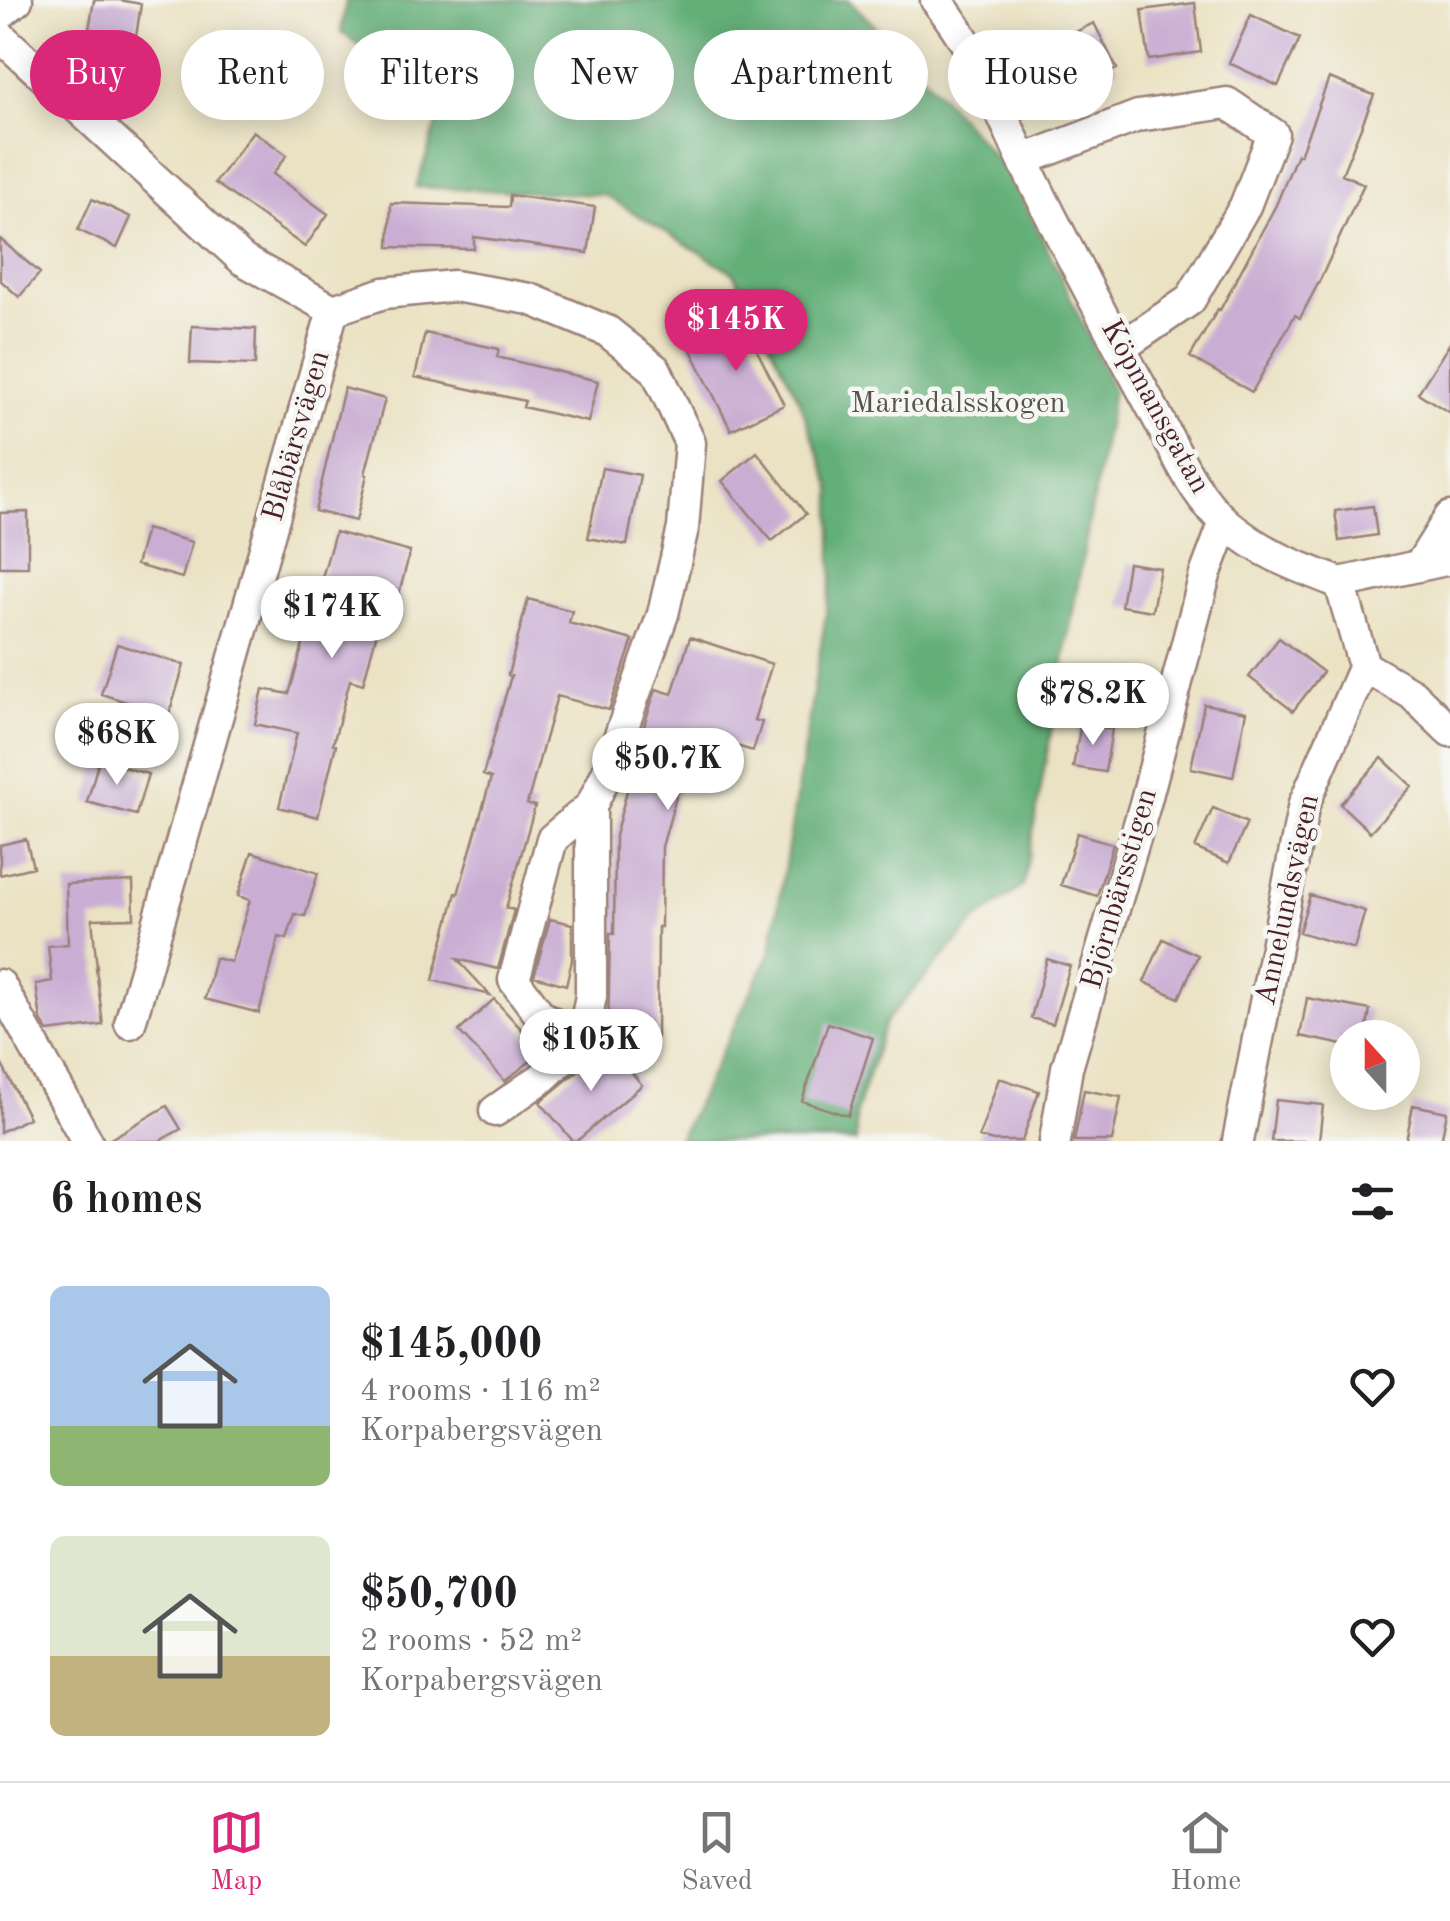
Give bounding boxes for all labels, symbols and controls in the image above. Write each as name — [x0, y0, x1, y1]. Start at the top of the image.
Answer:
chip: Buy — [30, 30, 161, 120]
chip: Rent — [181, 30, 324, 120]
chip: Filters — [344, 30, 514, 120]
chip: New — [534, 30, 674, 120]
chip: Apartment — [694, 30, 928, 120]
chip: House — [948, 30, 1113, 120]
pin: $145K — [666, 289, 806, 374]
text: $145K — [687, 305, 785, 337]
street label: Köpmansgatan — [1095, 315, 1215, 499]
street label: Blåbärsvägen — [258, 347, 336, 525]
park label: Mariedalsskogen — [850, 389, 1066, 419]
pin: $174K — [262, 576, 402, 661]
text: $174K — [283, 592, 381, 624]
pin: $78.2K — [1012, 663, 1174, 748]
text: $78.2K — [1039, 679, 1147, 711]
pin: $68K — [58, 703, 176, 788]
text: $68K — [77, 719, 157, 751]
pin: $50.7K — [587, 728, 749, 813]
text: $50.7K — [614, 744, 722, 776]
street label: Björnbärsstigen — [1077, 785, 1163, 993]
street label: Annelundsvägen — [1251, 792, 1325, 1008]
pin: $105K — [521, 1009, 661, 1094]
north arrow — [1330, 1020, 1420, 1110]
map controls — [1330, 1020, 1420, 1110]
text: $105K — [542, 1025, 640, 1057]
icon: filters — [1345, 1174, 1400, 1229]
text: 6 homes — [50, 1180, 202, 1222]
text: $145,000 — [360, 1325, 542, 1367]
icon: home — [130, 1326, 250, 1446]
icon: heart — [1345, 1359, 1400, 1414]
text: 4 rooms · 116 m² — [360, 1376, 601, 1408]
text: Korpabergsvägen — [360, 1416, 603, 1448]
text: $50,700 — [360, 1575, 518, 1617]
icon: home — [130, 1576, 250, 1696]
icon: heart — [1345, 1609, 1400, 1664]
text: 2 rooms · 52 m² — [360, 1626, 582, 1658]
text: Korpabergsvägen — [360, 1666, 603, 1698]
tab: Map — [209, 1805, 264, 1900]
tab: Saved — [681, 1805, 753, 1900]
tab: Home — [1170, 1805, 1241, 1900]

